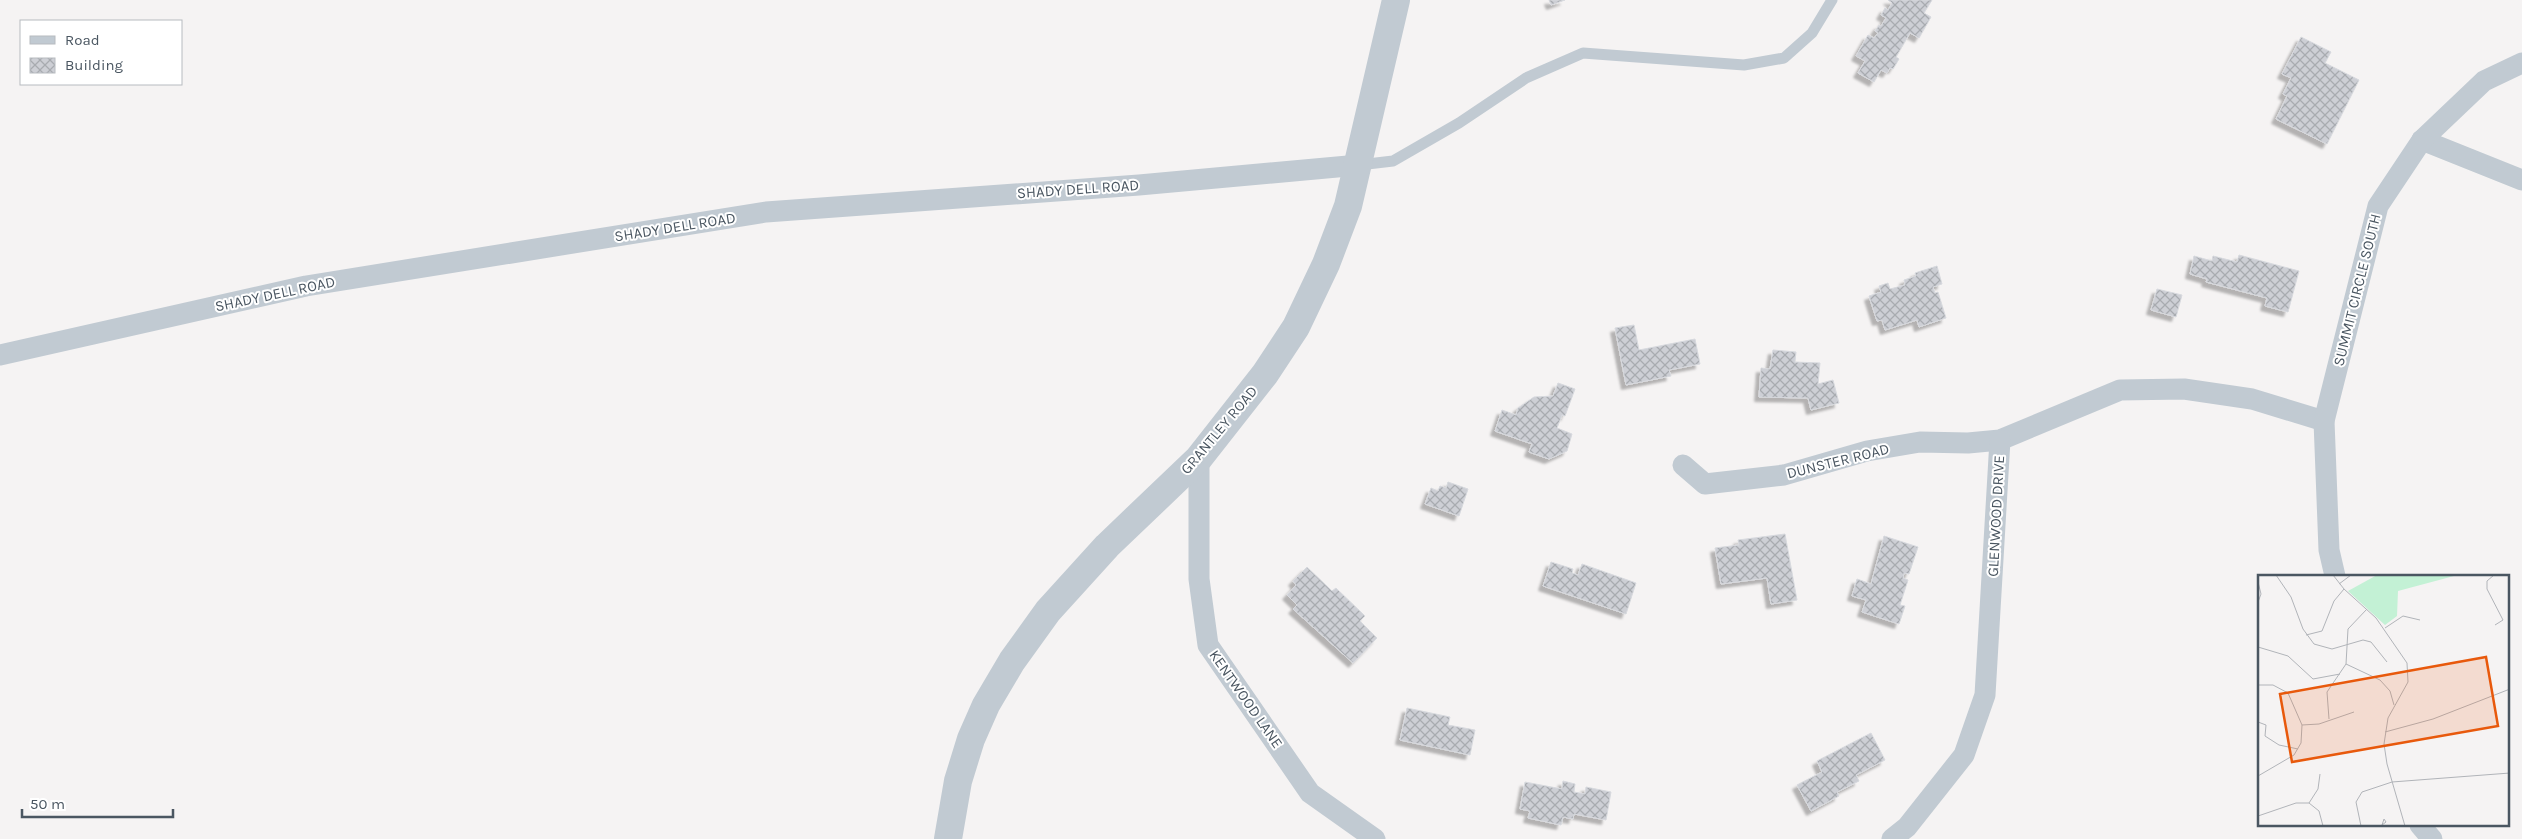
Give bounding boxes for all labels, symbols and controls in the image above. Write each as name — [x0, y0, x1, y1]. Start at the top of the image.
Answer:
legend — [20, 20, 182, 85]
text: Road — [65, 31, 100, 49]
text: Building — [65, 56, 123, 74]
street label: SHADY DELL ROAD — [1016, 176, 1140, 202]
street label: SHADY DELL ROAD — [613, 209, 737, 245]
street label: SUMMIT CIRCLE SOUTH — [2329, 212, 2385, 368]
street label: SHADY DELL ROAD — [213, 272, 337, 316]
street label: GRANTLEY ROAD — [1177, 382, 1261, 478]
street label: DUNSTER ROAD — [1785, 440, 1891, 482]
street label: GLENWOOD DRIVE — [1984, 455, 2008, 577]
inset map — [2258, 575, 2510, 826]
street label: KENTWOOD LANE — [1205, 646, 1287, 752]
scale bar — [22, 786, 174, 818]
text: 50 m — [30, 795, 65, 813]

